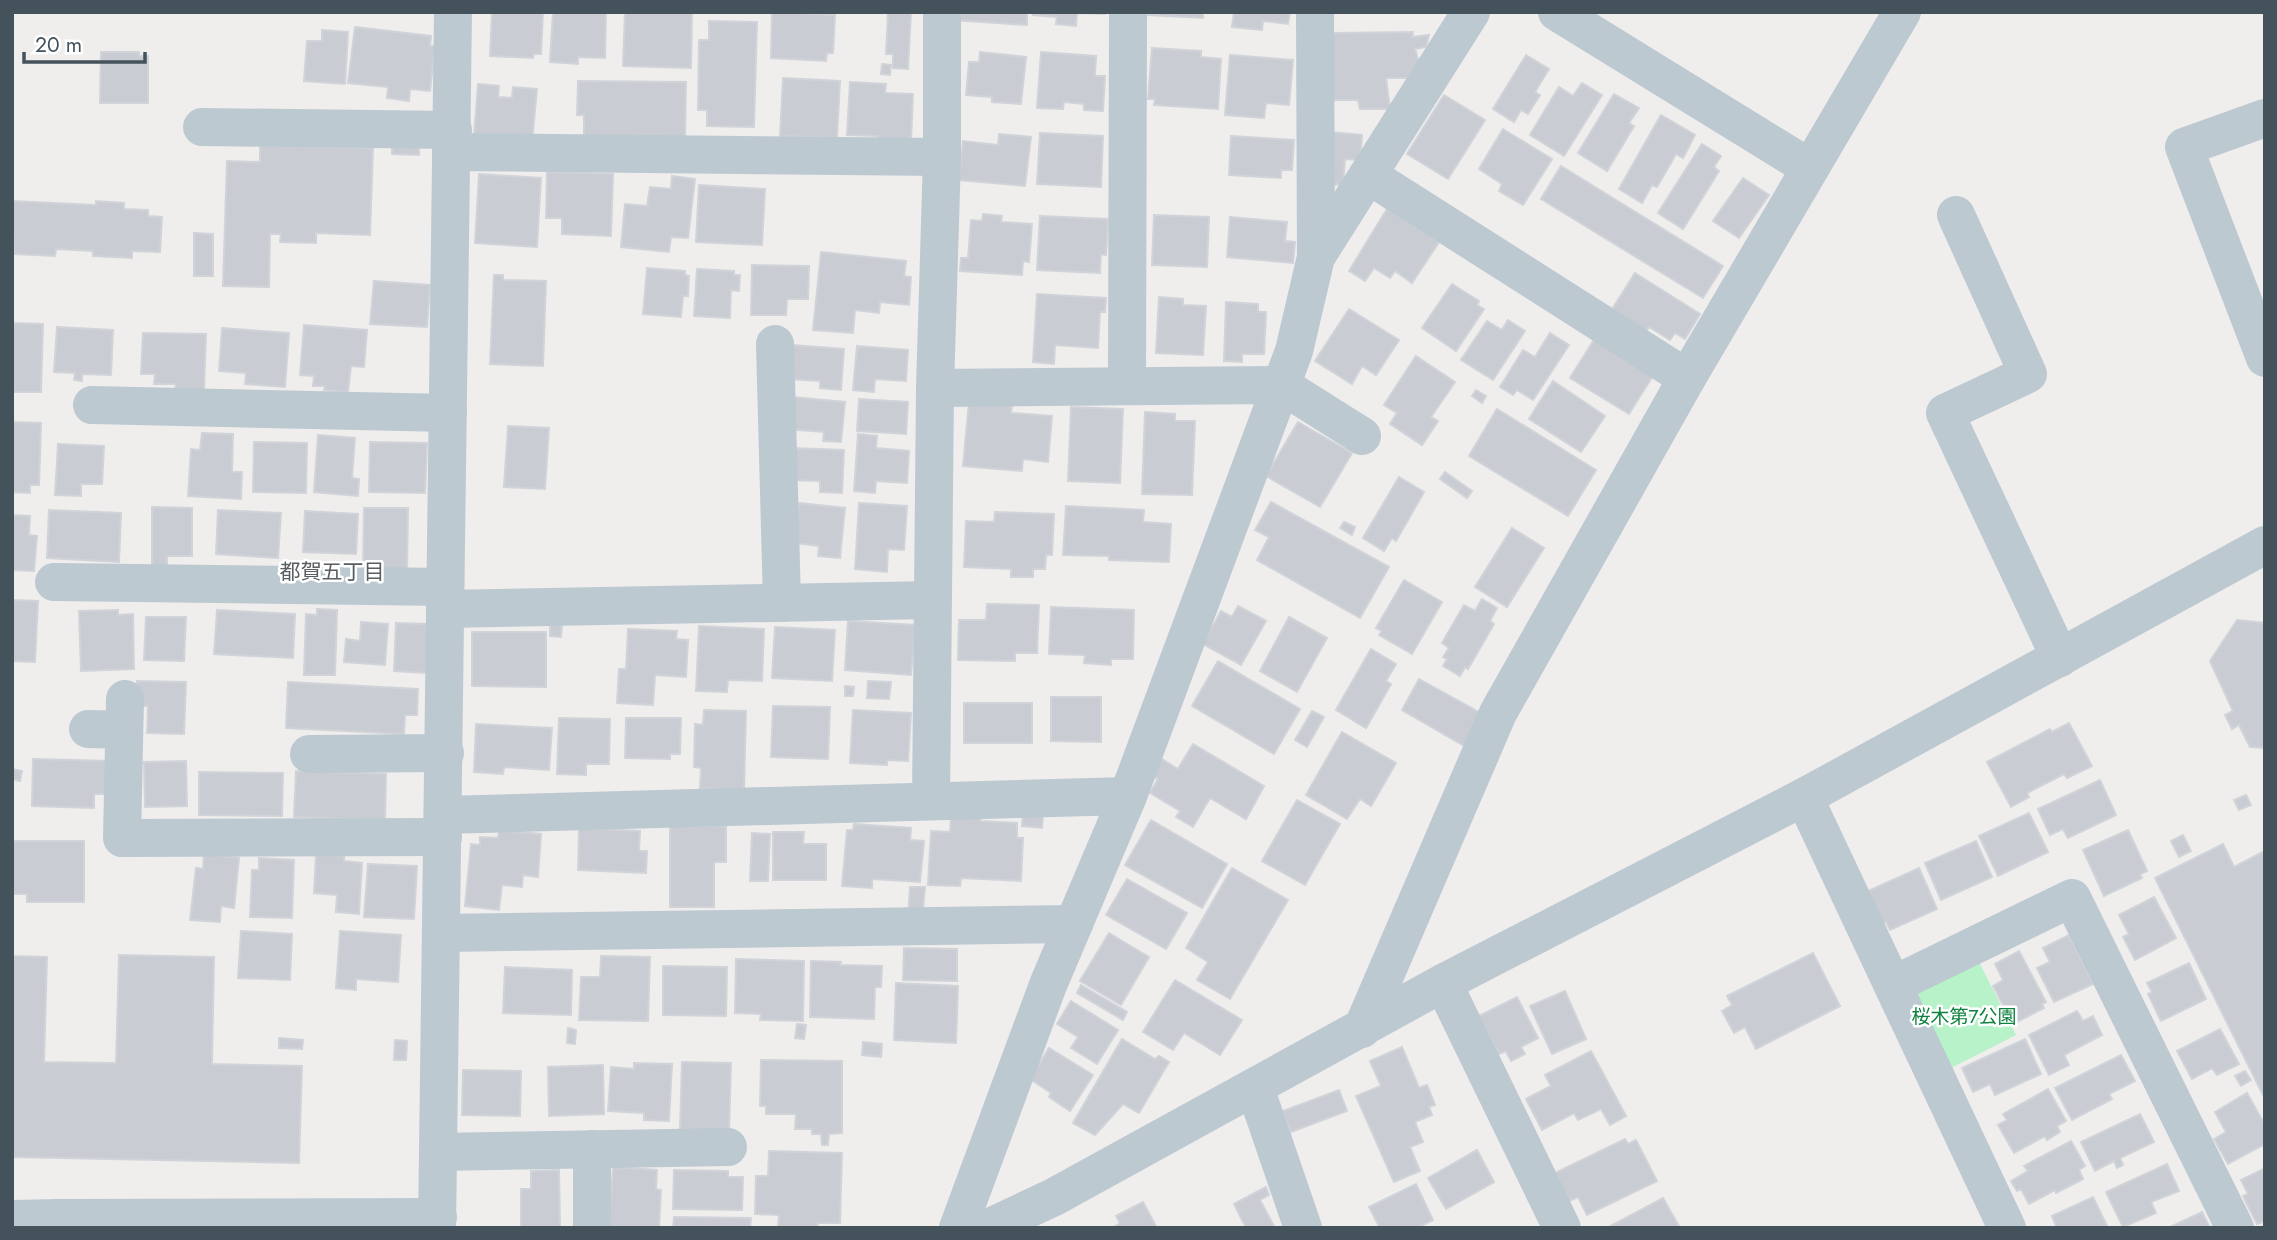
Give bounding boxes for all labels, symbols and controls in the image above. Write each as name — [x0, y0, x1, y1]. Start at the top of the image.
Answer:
scale bar — [24, 21, 145, 65]
text: 20 m — [35, 30, 82, 60]
district label: 都賀五丁目 — [280, 557, 385, 587]
park label: 桜木第7公園 — [1912, 1003, 2016, 1030]

